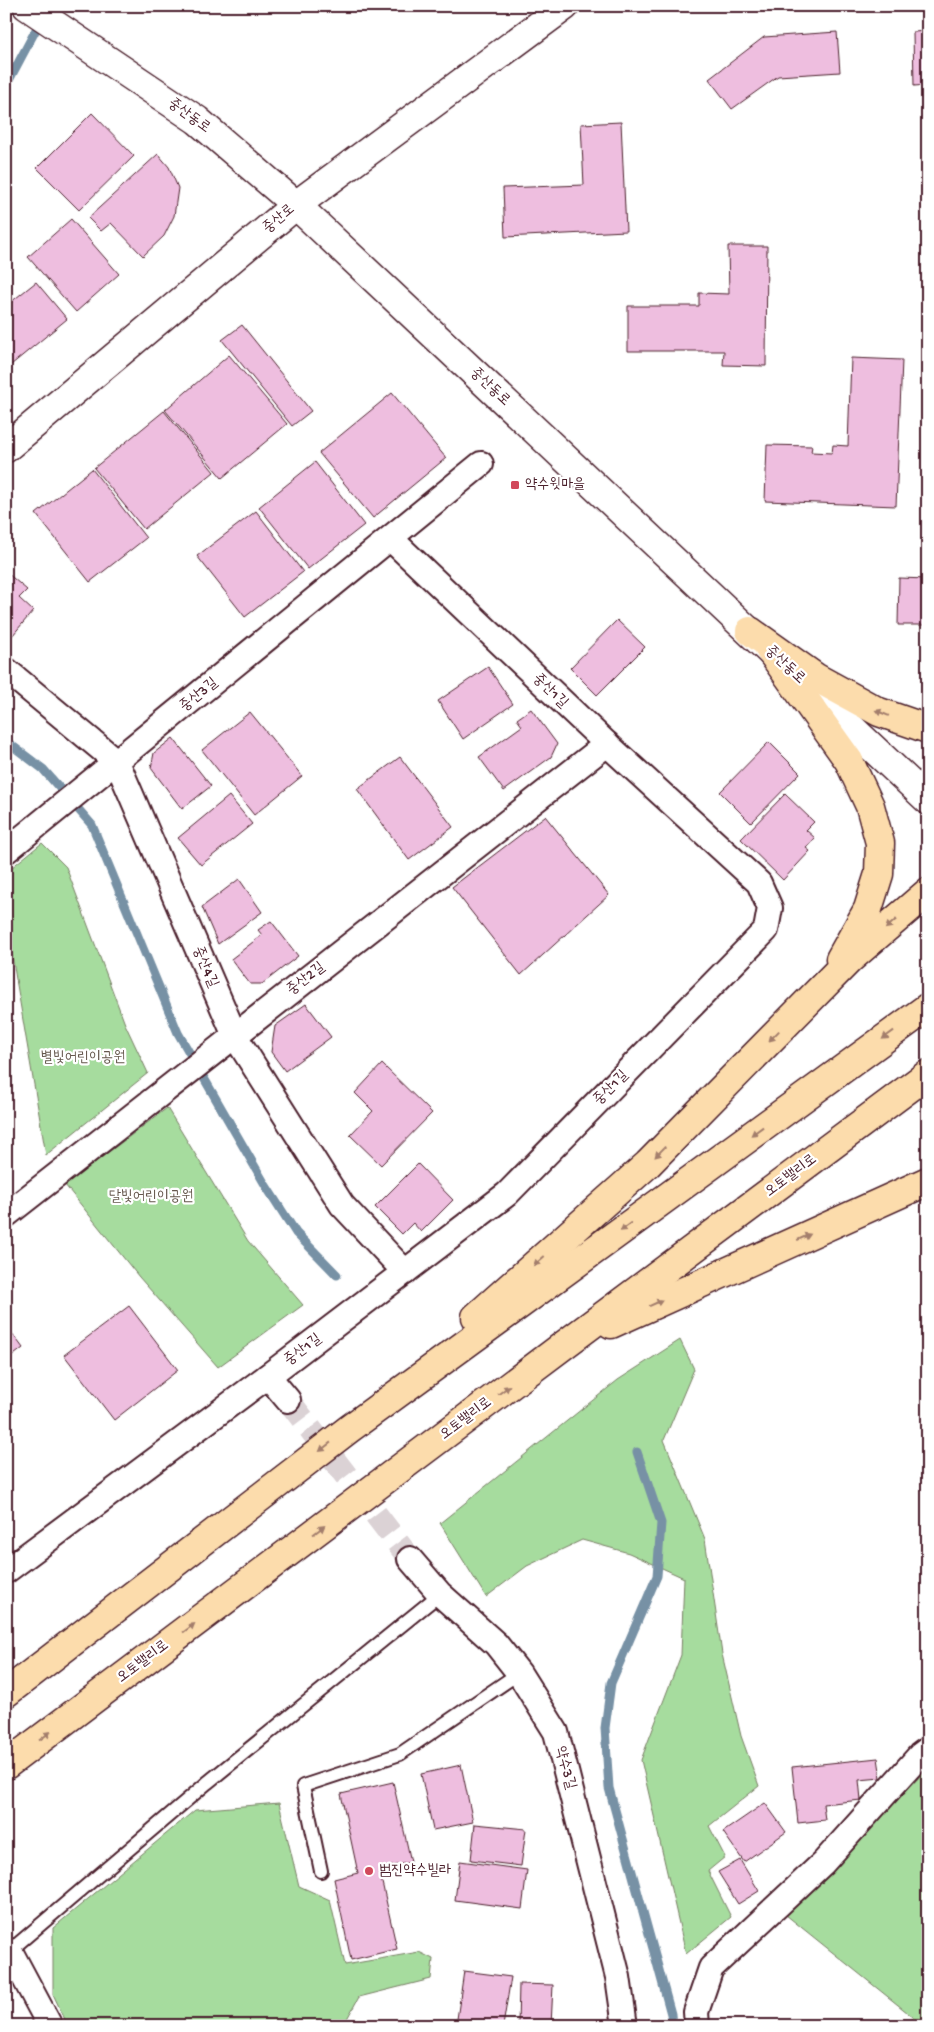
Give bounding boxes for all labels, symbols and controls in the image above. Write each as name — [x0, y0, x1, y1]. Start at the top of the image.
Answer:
street label: 중산동로 — [164, 95, 214, 137]
street label: 중산로 — [259, 200, 299, 238]
street label: 중산동로 — [466, 364, 514, 410]
place label: 약수윗마을 — [525, 476, 585, 494]
marker: 약수윗마을 — [509, 479, 521, 491]
street label: 중산동로 — [761, 642, 809, 688]
street label: 중산1길 — [529, 670, 571, 712]
street label: 중산3길 — [176, 674, 222, 716]
one-way arrow — [875, 708, 889, 716]
one-way arrow — [885, 918, 898, 929]
street label: 중산4길 — [188, 944, 222, 990]
street label: 중산2길 — [283, 958, 329, 1000]
one-way arrow — [768, 1030, 780, 1042]
one-way arrow — [881, 1030, 895, 1040]
park label: 별빛어린이공원 — [41, 1049, 125, 1067]
street label: 중산1길 — [590, 1067, 632, 1109]
one-way arrow — [750, 1126, 764, 1136]
one-way arrow — [654, 1146, 666, 1158]
street label: 오토밸리로 — [761, 1151, 821, 1201]
park label: 달빛어린이공원 — [109, 1188, 193, 1206]
one-way arrow — [619, 1222, 633, 1232]
one-way arrow — [797, 1232, 811, 1240]
one-way arrow — [533, 1255, 546, 1266]
one-way arrow — [649, 1299, 663, 1307]
street label: 중산1길 — [281, 1330, 325, 1370]
one-way arrow — [497, 1385, 511, 1395]
street label: 오토밸리로 — [436, 1394, 496, 1444]
one-way arrow — [318, 1442, 332, 1452]
one-way arrow — [312, 1524, 325, 1535]
one-way arrow — [182, 1622, 195, 1633]
street label: 오토밸리로 — [113, 1637, 173, 1687]
one-way arrow — [38, 1731, 52, 1741]
street label: 약수3길 — [551, 1744, 579, 1792]
place label: 범진약수빌라 — [379, 1862, 451, 1880]
marker: 범진약수빌라 — [363, 1865, 375, 1877]

